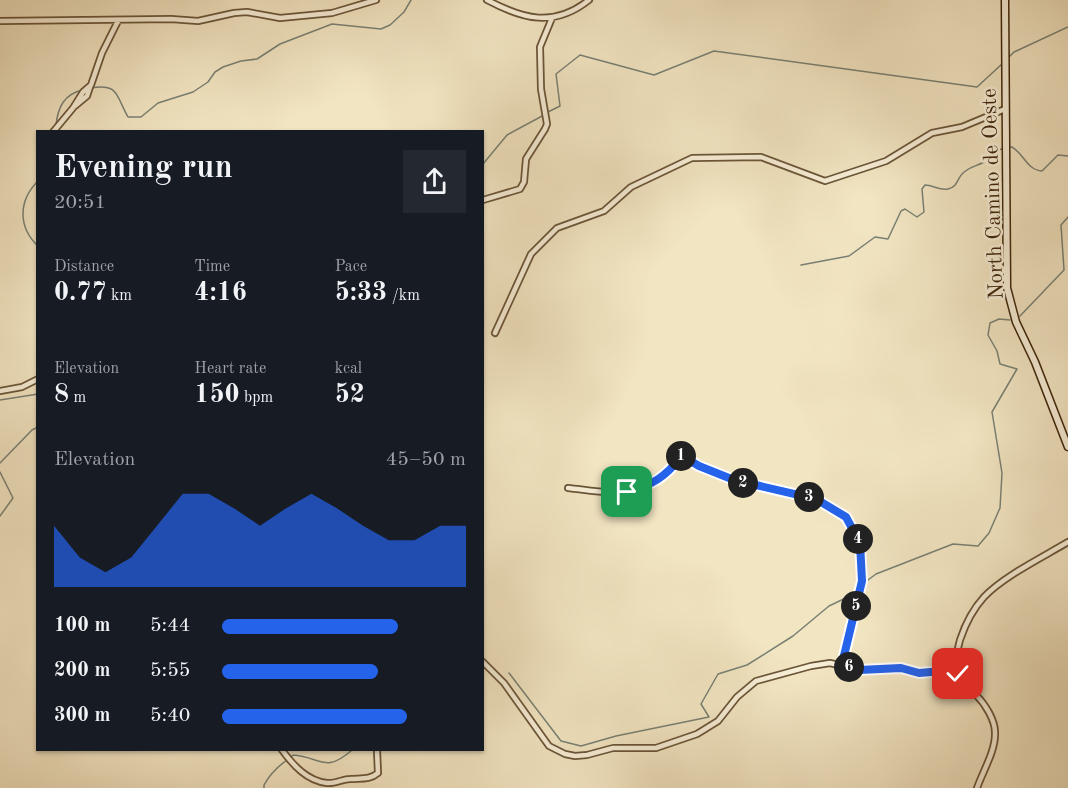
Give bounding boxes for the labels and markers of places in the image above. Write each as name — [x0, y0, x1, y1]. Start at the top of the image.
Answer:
pin: 1 — [666, 441, 696, 471]
pin — [601, 466, 652, 517]
pin: 2 — [728, 468, 758, 498]
pin: 3 — [794, 482, 824, 512]
pin: 4 — [843, 524, 873, 554]
pin: 5 — [841, 591, 871, 621]
pin — [932, 648, 983, 699]
pin: 6 — [834, 652, 864, 682]

